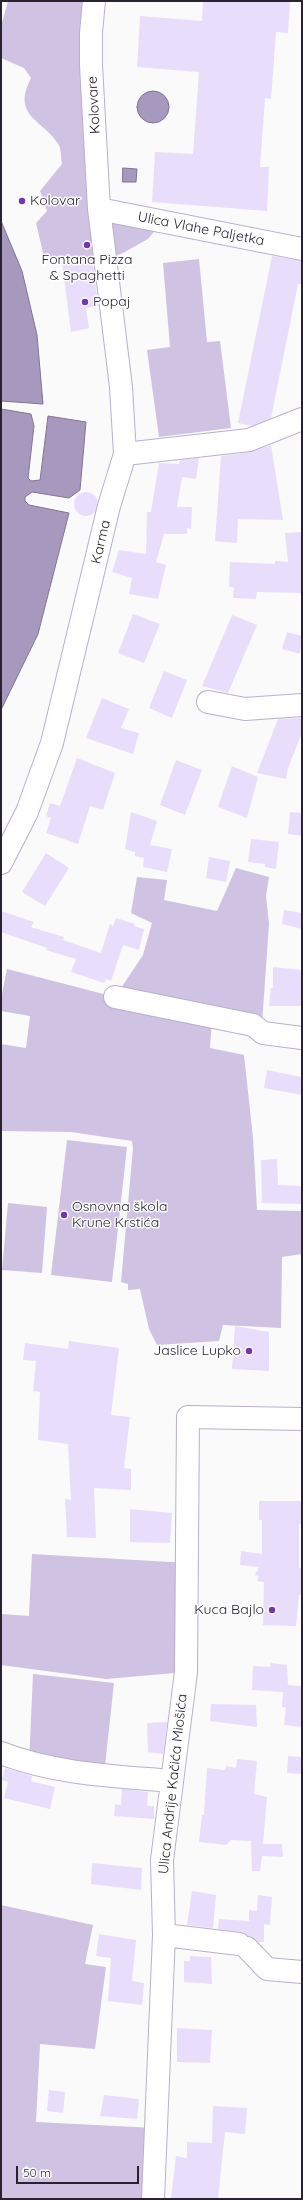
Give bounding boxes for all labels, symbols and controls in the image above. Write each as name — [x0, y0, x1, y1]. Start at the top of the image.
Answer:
street label: Kolovare — [84, 76, 104, 134]
place label: Kolovar — [30, 193, 80, 209]
marker: Kolovar — [17, 196, 27, 206]
street label: Ulica Vlahe Paljetka — [136, 208, 266, 250]
marker: Fontana Pizza & Spaghetti — [82, 240, 92, 250]
place label: Fontana Pizza & Spaghetti — [41, 252, 133, 284]
place label: Popaj — [93, 294, 130, 310]
marker: Popaj — [80, 297, 90, 307]
street label: Karma — [88, 518, 114, 566]
place label: Osnovna škola Krune Krstića — [72, 1199, 167, 1232]
marker: Osnovna škola Krune Krstića — [59, 1210, 69, 1220]
place label: Jaslice Lupko — [153, 1343, 241, 1359]
marker: Jaslice Lupko — [244, 1346, 254, 1356]
place label: Kuca Bajlo — [194, 1602, 264, 1618]
marker: Kuca Bajlo — [267, 1605, 277, 1615]
street label: Ulica Andrije Kačića Miošića — [155, 1693, 191, 1875]
scale bar — [18, 2158, 141, 2184]
text: 50 m — [23, 2165, 51, 2180]

